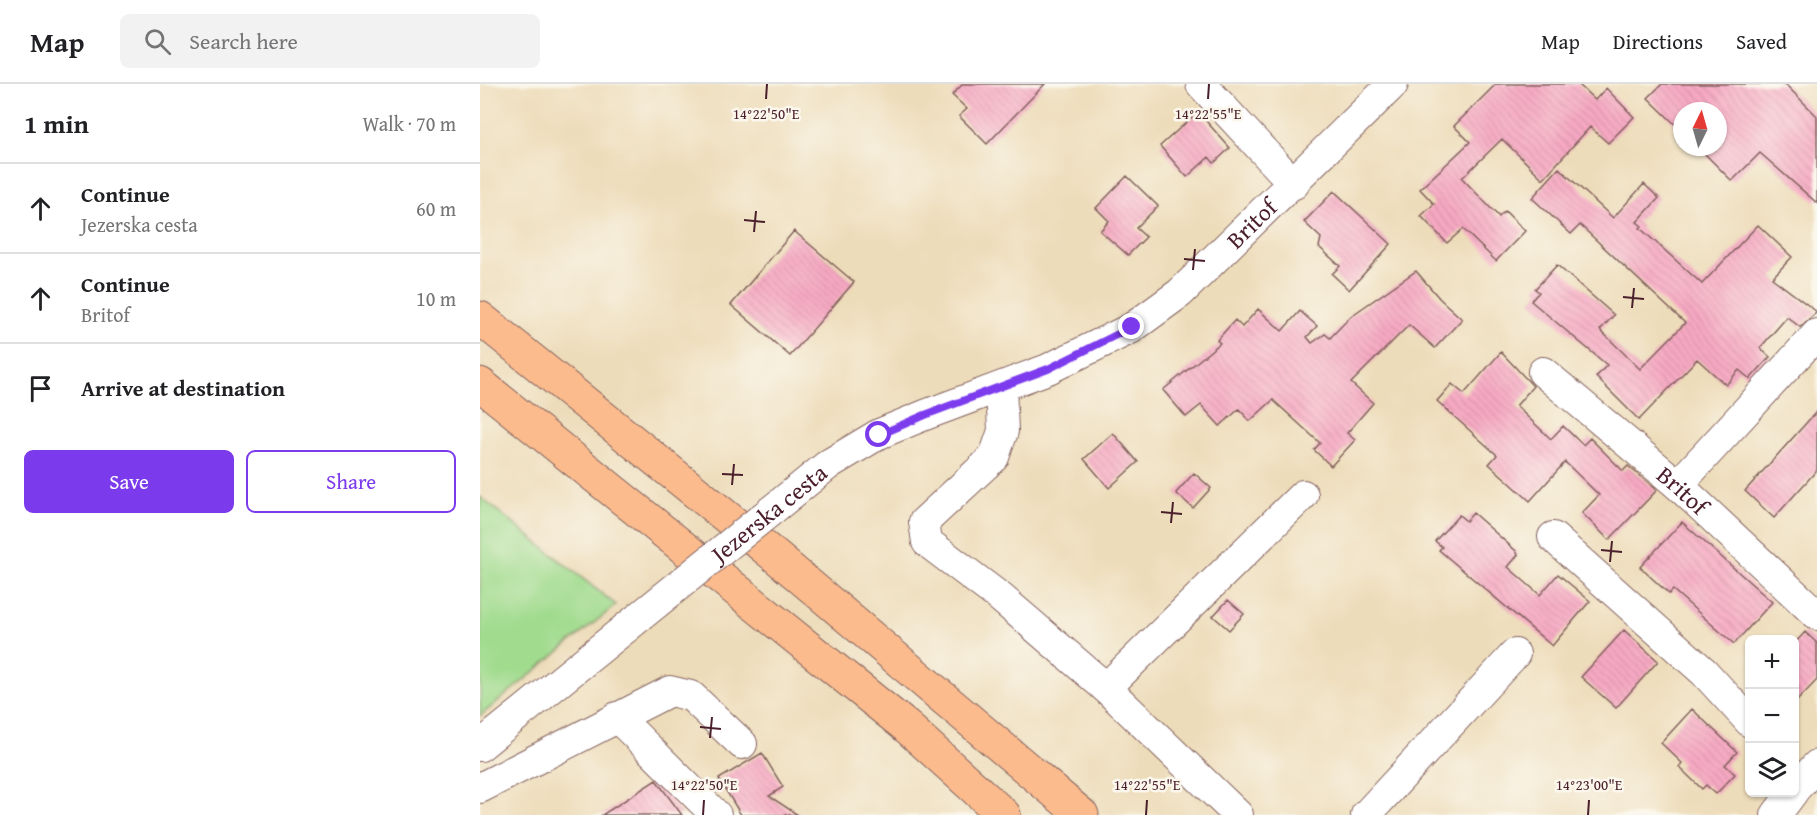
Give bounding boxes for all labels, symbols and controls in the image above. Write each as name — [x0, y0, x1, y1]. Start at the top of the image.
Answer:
search box — [120, 14, 540, 68]
text: Map — [30, 21, 84, 62]
icon: search — [141, 25, 174, 58]
text: Search here — [189, 25, 298, 57]
text: Map — [1541, 26, 1580, 57]
text: Directions — [1613, 26, 1703, 57]
text: Saved — [1736, 26, 1787, 57]
north arrow — [1673, 102, 1727, 156]
text: 14°22'50"E — [733, 103, 800, 124]
text: 14°22'55"E — [1175, 103, 1242, 124]
text: 1 min — [24, 104, 89, 143]
text: Walk · 70 m — [362, 109, 456, 138]
text: Continue — [81, 178, 170, 210]
street label: Britof — [1218, 189, 1286, 256]
icon: ahead — [24, 192, 57, 225]
text: 60 m — [416, 194, 456, 223]
text: Jezerska cesta — [81, 210, 198, 239]
text: Continue — [81, 268, 170, 300]
icon: ahead — [24, 282, 57, 315]
text: 10 m — [416, 284, 456, 313]
text: Britof — [81, 300, 130, 329]
route end — [1118, 313, 1144, 339]
icon: arrive — [24, 372, 57, 405]
text: Arrive at destination — [81, 372, 285, 404]
route start — [865, 421, 891, 447]
button: Save — [24, 450, 234, 513]
button: Share — [246, 450, 456, 513]
street label: Jezerska cesta — [701, 455, 835, 572]
street label: Britof — [1650, 457, 1718, 524]
map controls — [1745, 635, 1799, 797]
button: + — [1745, 635, 1799, 689]
button: − — [1745, 689, 1799, 743]
button: layers — [1745, 743, 1799, 797]
text: 14°22'50"E — [671, 774, 738, 795]
text: 14°22'55"E — [1114, 774, 1181, 795]
text: 14°23'00"E — [1556, 774, 1623, 795]

